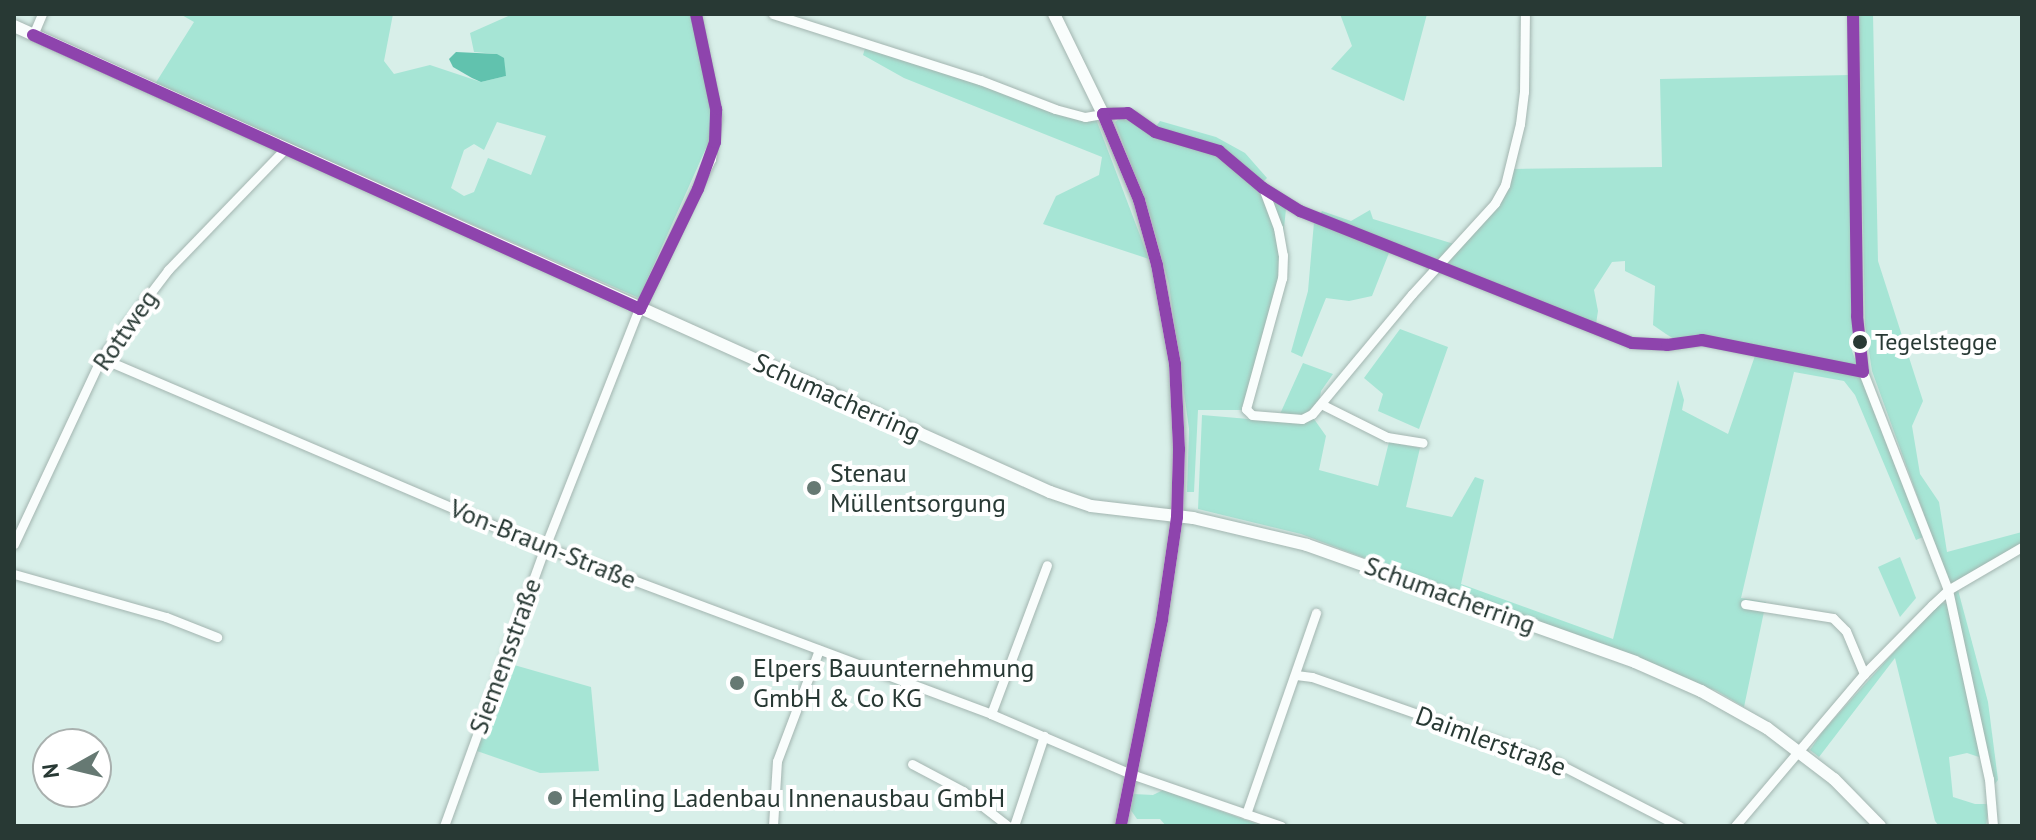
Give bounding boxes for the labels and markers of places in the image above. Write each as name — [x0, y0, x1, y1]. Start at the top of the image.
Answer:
place label: Tegelstegge — [1875, 328, 1997, 356]
marker: Tegelstegge — [1852, 334, 1868, 350]
place label: Stenau Müllentsorgung — [830, 457, 1006, 518]
marker: Stenau Müllentsorgung — [805, 479, 823, 497]
place label: Elpers Bauunternehmung GmbH & Co KG — [753, 652, 1034, 714]
marker: Elpers Bauunternehmung GmbH & Co KG — [728, 674, 746, 692]
place label: Hemling Ladenbau Innenausbau GmbH — [571, 782, 1005, 814]
marker: Hemling Ladenbau Innenausbau GmbH — [546, 789, 564, 807]

